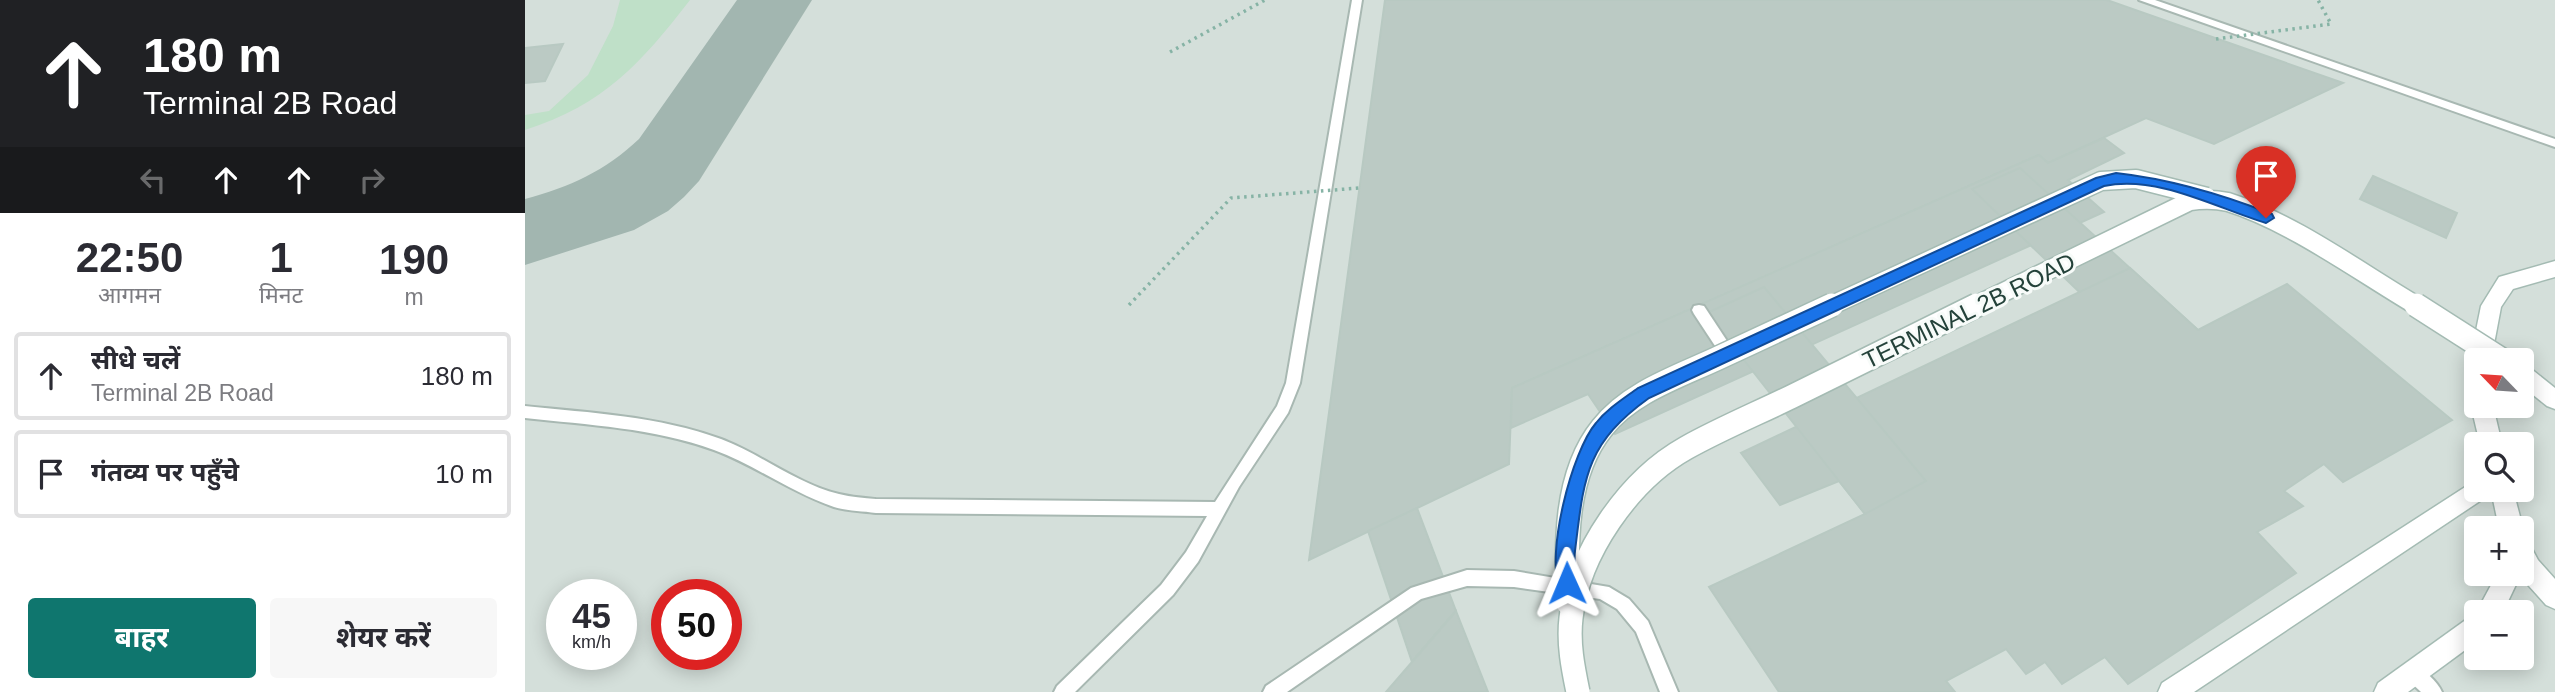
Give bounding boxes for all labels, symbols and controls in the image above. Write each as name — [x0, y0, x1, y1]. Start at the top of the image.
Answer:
icon: ahead — [28, 28, 119, 119]
text: 180 m — [143, 28, 282, 82]
text: Terminal 2B Road — [143, 85, 397, 121]
pin — [2236, 146, 2296, 218]
icon: arrive — [2247, 157, 2285, 195]
icon: left — [134, 161, 172, 199]
icon: ahead — [207, 161, 245, 199]
icon: ahead — [280, 161, 318, 199]
icon: right — [353, 161, 391, 199]
text: 22:50 — [76, 234, 183, 281]
text: 1 — [269, 234, 293, 281]
text: 190 — [379, 236, 449, 283]
street label: TERMINAL 2B ROAD — [1858, 247, 2079, 374]
text: आगमन — [98, 282, 161, 308]
text: मिनट — [259, 282, 303, 308]
text: m — [404, 284, 424, 310]
text: सीधे चलें — [91, 345, 180, 375]
north arrow — [2464, 348, 2534, 418]
map controls — [2464, 348, 2534, 670]
icon: ahead — [32, 357, 70, 395]
text: 180 m — [421, 361, 493, 391]
text: Terminal 2B Road — [91, 380, 274, 406]
button: search — [2464, 432, 2534, 502]
icon: arrive — [32, 455, 70, 493]
text: गंतव्य पर पहुँचे — [91, 457, 239, 487]
text: 10 m — [435, 459, 493, 489]
button: + — [2464, 516, 2534, 586]
position arrow — [1530, 546, 1604, 620]
speed limit sign: 50 — [651, 579, 742, 670]
text: 45 — [572, 596, 611, 635]
button: बाहर — [28, 598, 256, 678]
button: शेयर करें — [270, 598, 497, 678]
button: − — [2464, 600, 2534, 670]
text: km/h — [572, 632, 611, 652]

